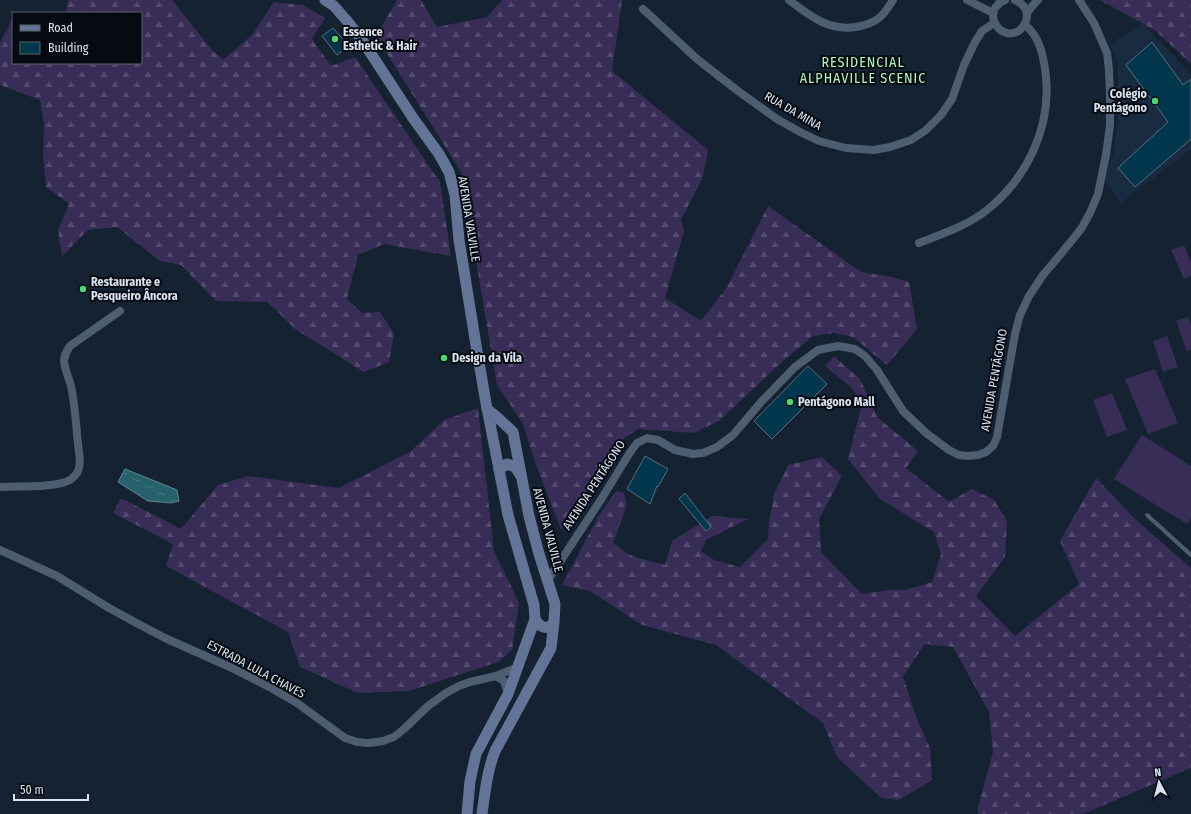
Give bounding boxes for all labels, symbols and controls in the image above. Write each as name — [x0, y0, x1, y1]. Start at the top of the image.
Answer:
legend — [12, 12, 142, 64]
text: Road — [48, 21, 73, 35]
place label: Essence Esthetic & Hair — [343, 25, 418, 53]
marker: Essence Esthetic & Hair — [330, 34, 340, 44]
text: Building — [48, 41, 89, 55]
district label: RESIDENCIAL ALPHAVILLE SCENIC — [800, 54, 926, 87]
place label: Colégio Pentágono — [1094, 87, 1148, 115]
street label: RUA DA MINA — [762, 89, 825, 133]
marker: Colégio Pentágono — [1150, 96, 1160, 106]
street label: AVENIDA VALVILLE — [455, 175, 483, 263]
place label: Restaurante e Pesqueiro Âncora — [91, 275, 178, 303]
marker: Restaurante e Pesqueiro Âncora — [78, 284, 88, 294]
street label: AVENIDA PENTÁGONO — [977, 327, 1010, 432]
place label: Design da Vila — [452, 351, 522, 365]
marker: Design da Vila — [439, 353, 449, 363]
place label: Pentágono Mall — [798, 395, 876, 409]
marker: Pentágono Mall — [785, 397, 795, 407]
street label: AVENIDA PENTÁGONO — [559, 437, 628, 532]
street label: AVENIDA VALVILLE — [530, 486, 566, 574]
street label: ESTRADA LULA CHAVES — [204, 637, 308, 701]
north arrow — [1139, 762, 1179, 802]
text: N — [1154, 766, 1162, 779]
scale bar — [14, 776, 88, 802]
text: 50 m — [20, 783, 44, 797]

